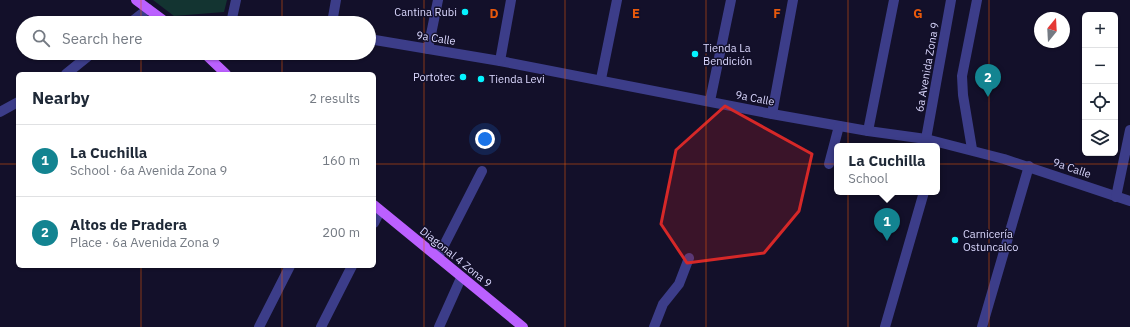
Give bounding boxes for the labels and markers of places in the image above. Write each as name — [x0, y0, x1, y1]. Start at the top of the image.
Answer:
place label: Cantina Rubi — [394, 5, 457, 19]
marker: Cantina Rubi — [460, 7, 470, 17]
place label: Tienda La Bendición — [703, 41, 752, 68]
marker: Tienda La Bendición — [690, 49, 700, 59]
pin: 2 — [975, 64, 1001, 97]
place label: Portotec — [413, 70, 455, 84]
marker: Portotec — [458, 72, 468, 82]
place label: Tienda Levi — [489, 72, 545, 86]
marker: Tienda Levi — [476, 74, 486, 84]
pin: 1 — [874, 208, 900, 241]
place label: Carnicería Ostuncalco — [963, 227, 1018, 254]
marker: Carnicería Ostuncalco — [950, 235, 960, 245]

